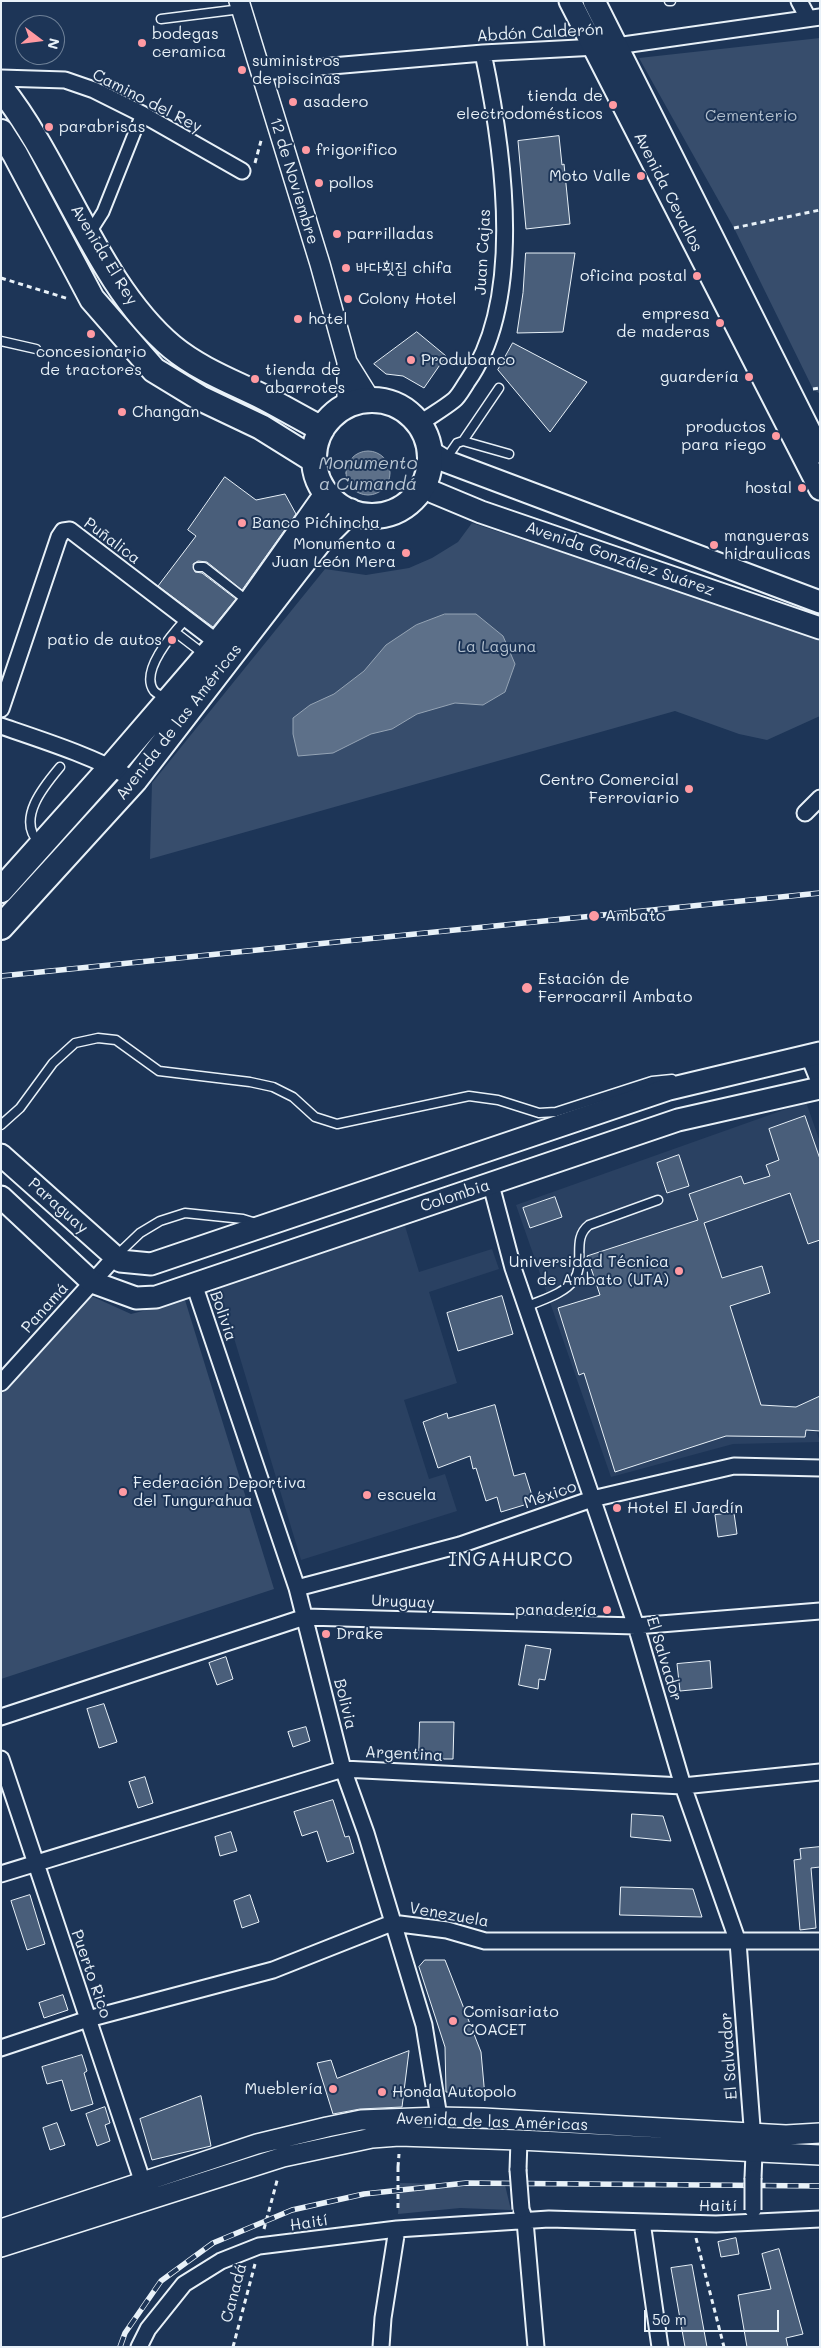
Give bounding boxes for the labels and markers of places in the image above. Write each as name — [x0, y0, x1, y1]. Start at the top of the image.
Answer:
place label: bodegas ceramica — [152, 24, 226, 62]
marker: bodegas ceramica — [136, 37, 148, 49]
place label: suministros de piscinas — [252, 51, 341, 89]
marker: suministros de piscinas — [236, 64, 248, 76]
place label: tienda de electrodomésticos — [456, 86, 603, 124]
place label: asadero — [303, 92, 368, 112]
marker: asadero — [287, 96, 299, 108]
marker: tienda de electrodomésticos — [607, 99, 619, 111]
place label: parabrisas — [59, 117, 145, 137]
marker: parabrisas — [43, 121, 55, 133]
place label: frigorifico — [316, 140, 397, 160]
marker: frigorifico — [300, 144, 312, 156]
place label: Moto Valle — [549, 166, 631, 186]
marker: Moto Valle — [635, 170, 647, 182]
place label: pollos — [329, 173, 374, 193]
marker: pollos — [313, 177, 325, 189]
place label: parrilladas — [347, 224, 434, 244]
marker: parrilladas — [331, 228, 343, 240]
place label: 바다횟집 chifa — [356, 258, 452, 278]
marker: 바다횟집 chifa — [340, 262, 352, 274]
place label: oficina postal — [580, 266, 687, 286]
marker: oficina postal — [691, 270, 703, 282]
place label: Colony Hotel — [358, 289, 457, 309]
marker: Colony Hotel — [342, 293, 354, 305]
place label: empresa de maderas — [616, 304, 710, 342]
place label: hotel — [308, 309, 347, 329]
marker: hotel — [292, 313, 304, 325]
marker: empresa de maderas — [714, 317, 726, 329]
marker: concesionario de tractores — [85, 328, 97, 340]
place label: concesionario de tractores — [36, 342, 146, 380]
place label: Produbanco — [421, 350, 515, 370]
marker: Produbanco — [405, 354, 417, 366]
place label: tienda de abarrotes — [265, 360, 345, 398]
place label: guardería — [660, 367, 739, 387]
marker: guardería — [743, 371, 755, 383]
marker: tienda de abarrotes — [249, 373, 261, 385]
place label: Changan — [132, 402, 199, 422]
marker: Changan — [116, 406, 128, 418]
place label: productos para riego — [681, 417, 766, 455]
marker: productos para riego — [770, 430, 782, 442]
place label: hostal — [745, 478, 792, 498]
marker: hostal — [796, 482, 808, 494]
place label: Banco Pichincha — [252, 513, 380, 533]
marker: Banco Pichincha — [236, 517, 248, 529]
place label: mangueras hidraulicas — [724, 526, 811, 564]
place label: Monumento a Juan León Mera — [272, 534, 396, 572]
marker: mangueras hidraulicas — [708, 539, 720, 551]
marker: Monumento a Juan León Mera — [400, 547, 412, 559]
place label: patio de autos — [47, 630, 162, 650]
marker: patio de autos — [166, 634, 178, 646]
place label: Centro Comercial Ferroviario — [539, 770, 679, 808]
marker: Centro Comercial Ferroviario — [683, 783, 695, 795]
place label: Ambato — [605, 906, 666, 926]
marker: Ambato — [587, 909, 601, 923]
place label: Estación de Ferrocarril Ambato — [538, 969, 692, 1007]
marker: Estación de Ferrocarril Ambato — [520, 981, 534, 995]
place label: Universidad Técnica de Ambato (UTA) — [509, 1252, 669, 1290]
marker: Universidad Técnica de Ambato (UTA) — [673, 1265, 685, 1277]
place label: Federación Deportiva del Tungurahua — [133, 1473, 306, 1511]
place label: escuela — [377, 1485, 437, 1505]
marker: Federación Deportiva del Tungurahua — [117, 1486, 129, 1498]
marker: escuela — [361, 1489, 373, 1501]
place label: Hotel El Jardín — [627, 1498, 743, 1518]
marker: Hotel El Jardín — [611, 1502, 623, 1514]
place label: panadería — [515, 1600, 597, 1620]
marker: panadería — [601, 1604, 613, 1616]
place label: Drake — [336, 1624, 383, 1644]
marker: Drake — [320, 1628, 332, 1640]
place label: Comisariato COACET — [463, 2002, 559, 2040]
marker: Comisariato COACET — [447, 2015, 459, 2027]
place label: Mueblería — [244, 2079, 323, 2099]
place label: Honda Autopolo — [392, 2082, 516, 2102]
marker: Mueblería — [327, 2083, 339, 2095]
marker: Honda Autopolo — [376, 2086, 388, 2098]

